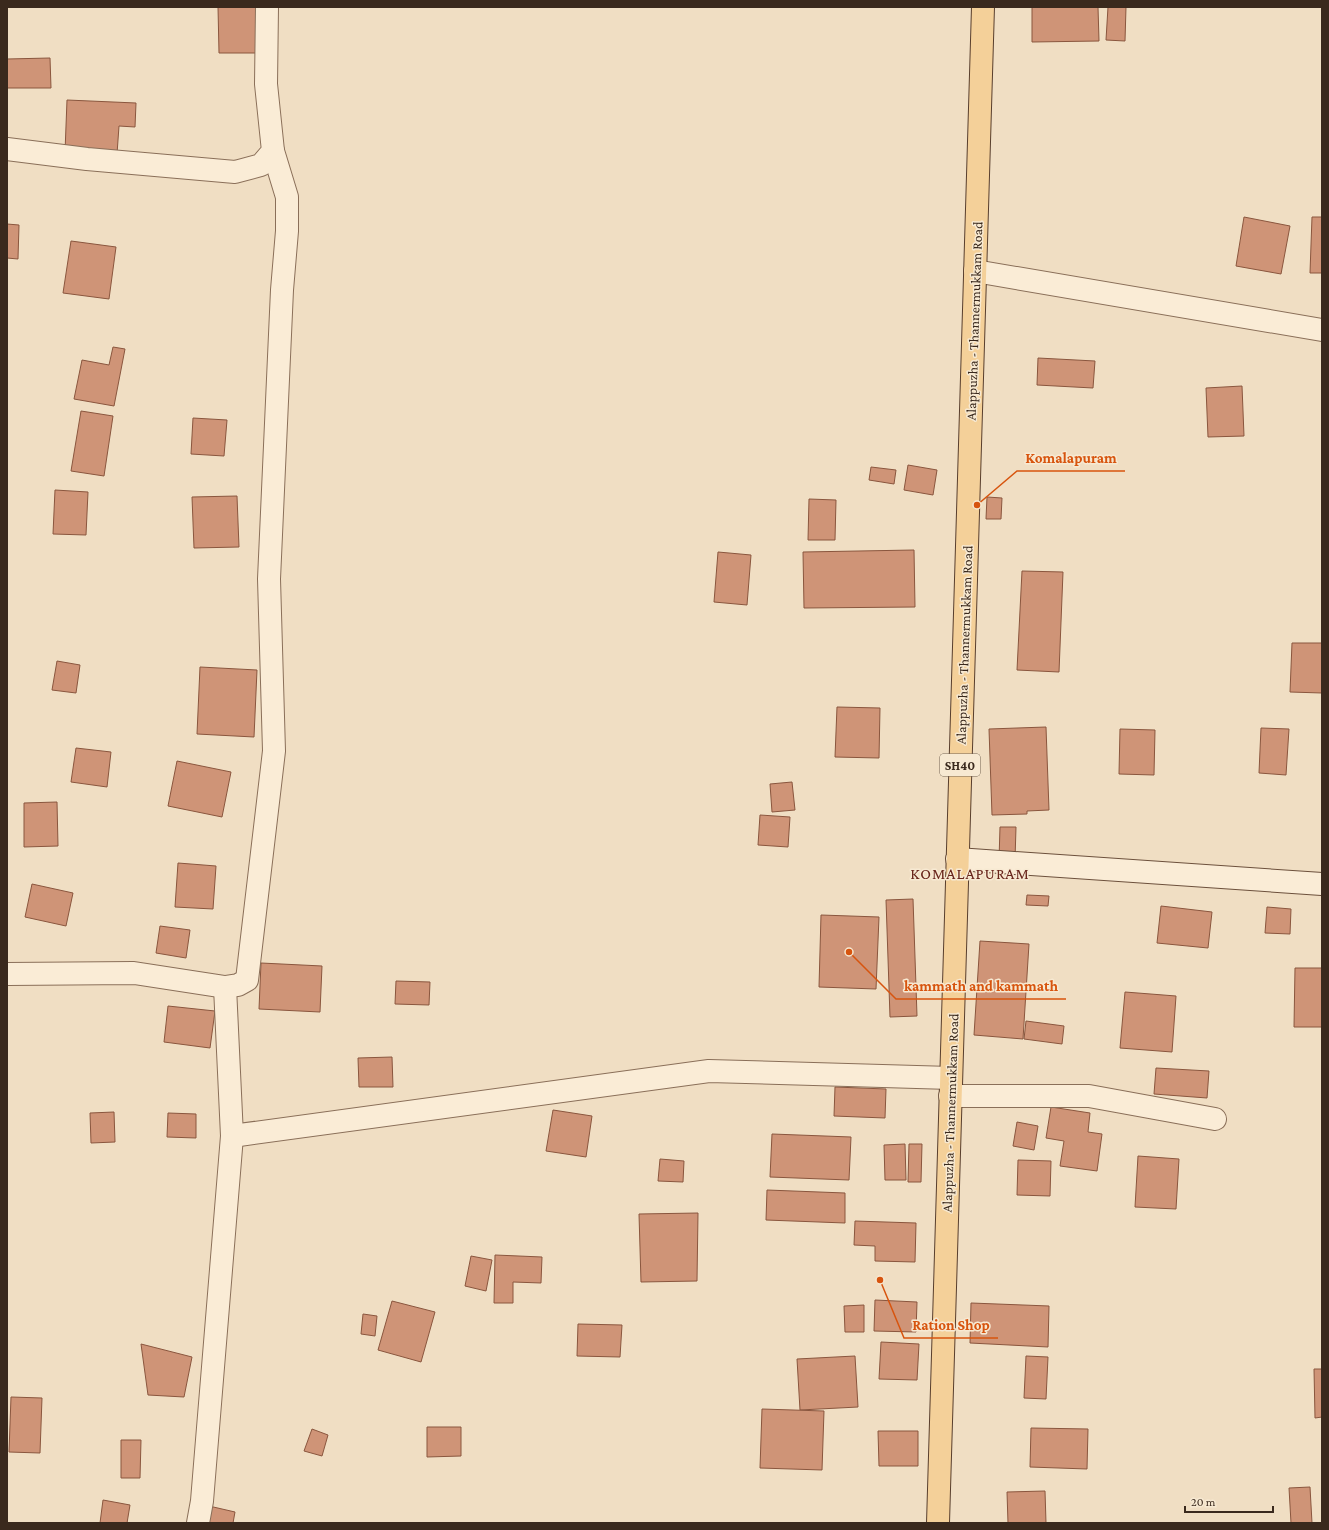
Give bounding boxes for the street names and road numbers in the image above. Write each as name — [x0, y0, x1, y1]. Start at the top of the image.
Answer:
street label: Alappuzha - Thannermukkam Road — [963, 221, 985, 421]
street label: Alappuzha - Thannermukkam Road — [953, 545, 975, 745]
road number: SH40 — [940, 754, 980, 776]
street label: Alappuzha - Thannermukkam Road — [939, 1013, 961, 1213]

